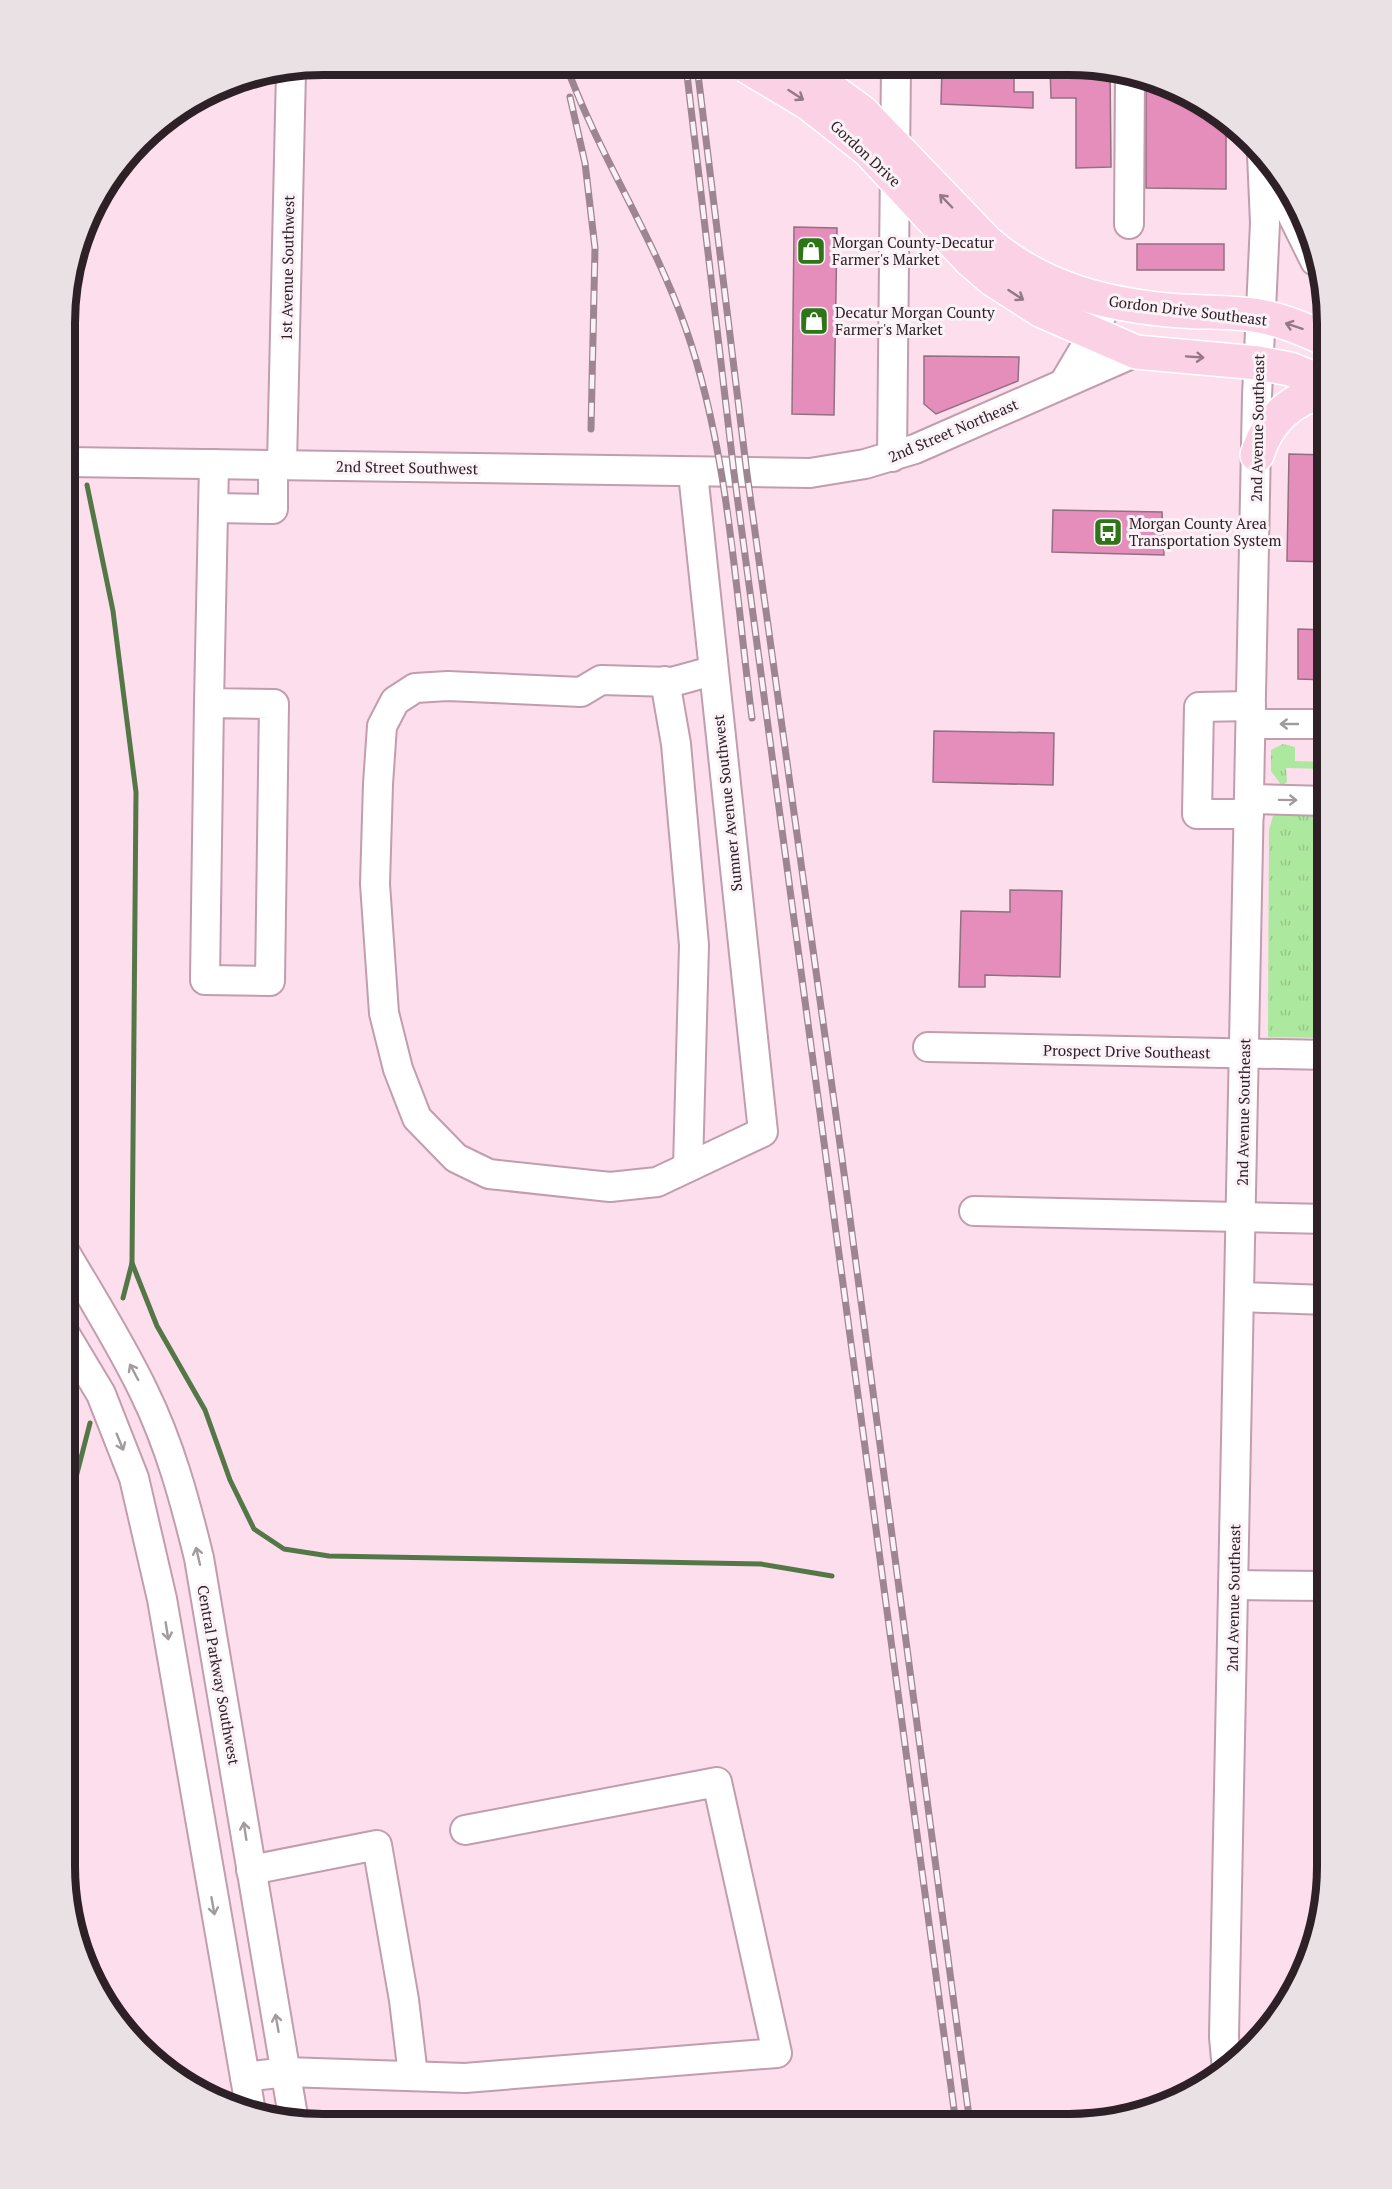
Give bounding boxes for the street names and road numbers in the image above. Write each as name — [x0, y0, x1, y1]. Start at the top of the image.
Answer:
street label: Gordon Drive — [827, 115, 905, 191]
street label: 1st Avenue Southwest — [276, 194, 298, 341]
street label: Gordon Drive Southeast — [1108, 290, 1269, 330]
street label: 2nd Avenue Southeast — [1246, 353, 1268, 502]
street label: 2nd Street Northeast — [885, 393, 1021, 466]
street label: 2nd Street Southwest — [336, 456, 479, 478]
street label: Sumner Avenue Southwest — [708, 713, 746, 892]
street label: 2nd Avenue Southeast — [1232, 1037, 1254, 1186]
street label: Prospect Drive Southeast — [1043, 1040, 1211, 1062]
street label: 2nd Avenue Southeast — [1222, 1523, 1244, 1672]
street label: Central Parkway Southwest — [193, 1584, 245, 1767]

